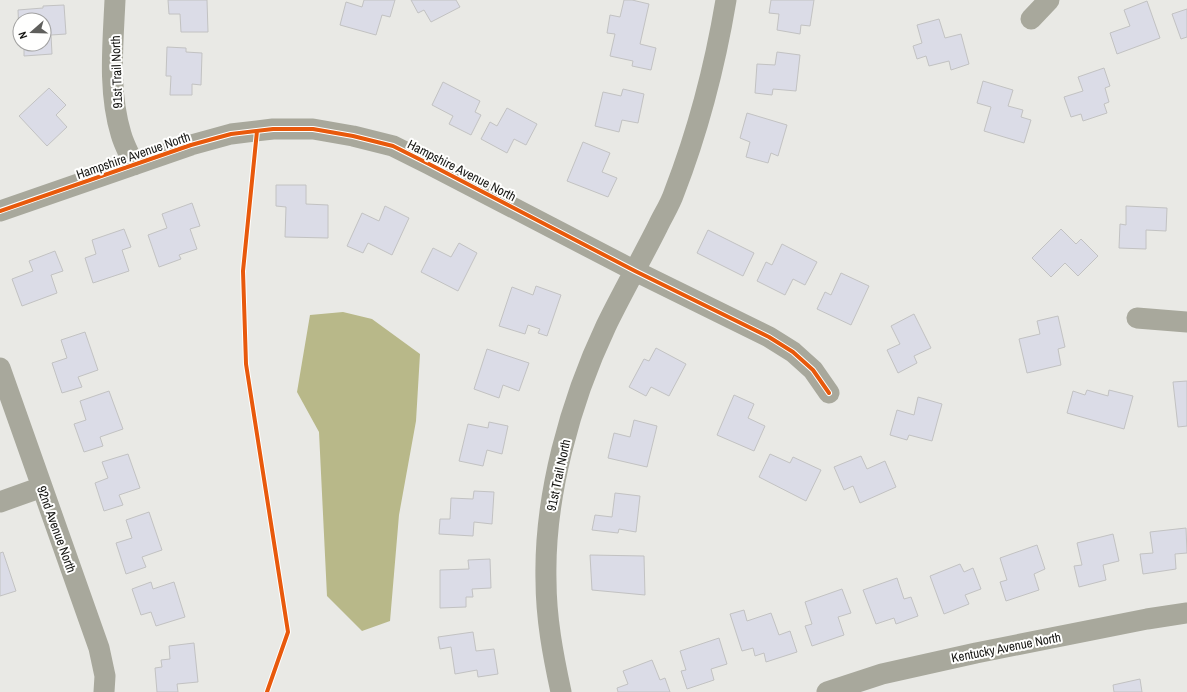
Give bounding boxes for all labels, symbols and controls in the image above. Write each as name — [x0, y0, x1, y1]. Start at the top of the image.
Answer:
north arrow — [12, 12, 52, 52]
text: N — [15, 30, 30, 41]
street label: 91st Trail North — [107, 35, 126, 109]
street label: Hampshire Avenue North — [74, 128, 192, 183]
street label: Hampshire Avenue North — [405, 136, 519, 205]
street label: 91st Trail North — [543, 438, 574, 513]
street label: 92nd Avenue North — [33, 483, 80, 575]
street label: Kentucky Avenue North — [950, 629, 1062, 666]

